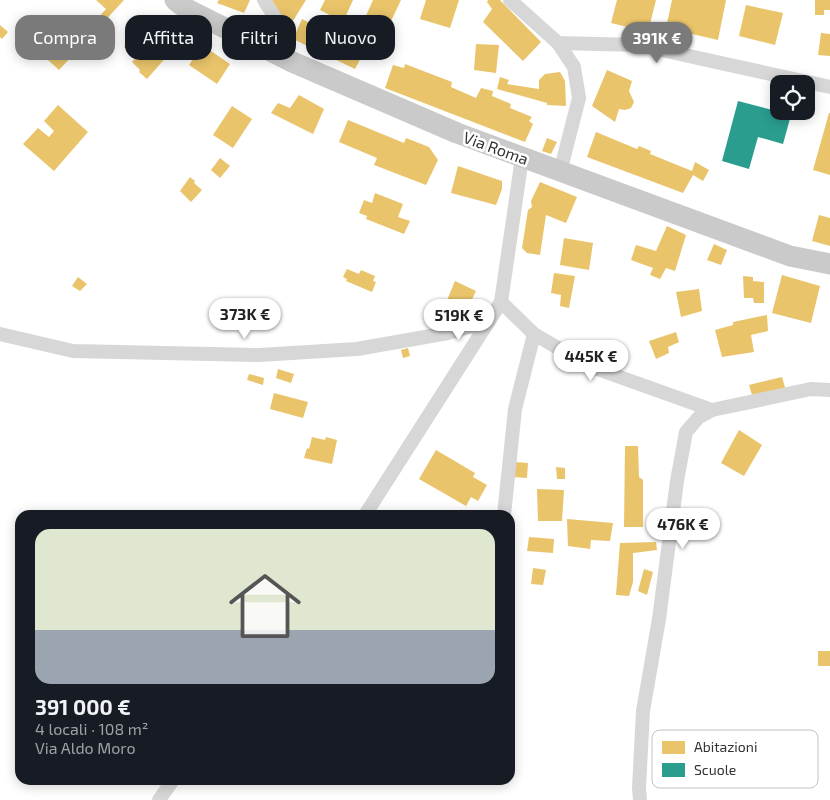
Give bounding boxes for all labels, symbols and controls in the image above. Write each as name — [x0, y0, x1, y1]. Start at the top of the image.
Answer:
chip: Compra — [15, 15, 115, 60]
chip: Affitta — [125, 15, 212, 60]
chip: Filtri — [222, 15, 296, 60]
chip: Nuovo — [306, 15, 395, 60]
pin: 391K € — [616, 22, 698, 64]
text: 391K € — [632, 28, 682, 47]
map controls — [770, 75, 815, 120]
button: locate — [770, 75, 815, 120]
street label: Via Roma — [461, 127, 531, 168]
pin: 373K € — [204, 298, 286, 340]
pin: 519K € — [418, 298, 500, 341]
text: 373K € — [220, 304, 270, 323]
text: 519K € — [435, 305, 483, 324]
pin: 445K € — [550, 340, 632, 382]
text: 445K € — [565, 346, 617, 365]
pin: 476K € — [642, 508, 724, 550]
text: 476K € — [657, 514, 709, 533]
icon: home — [220, 561, 310, 651]
text: 391 000 € — [35, 694, 131, 719]
text: 4 locali · 108 m² — [35, 719, 148, 738]
legend — [652, 730, 818, 788]
text: Via Aldo Moro — [35, 738, 136, 757]
text: Abitazioni — [694, 738, 757, 755]
text: Scuole — [694, 761, 736, 778]

